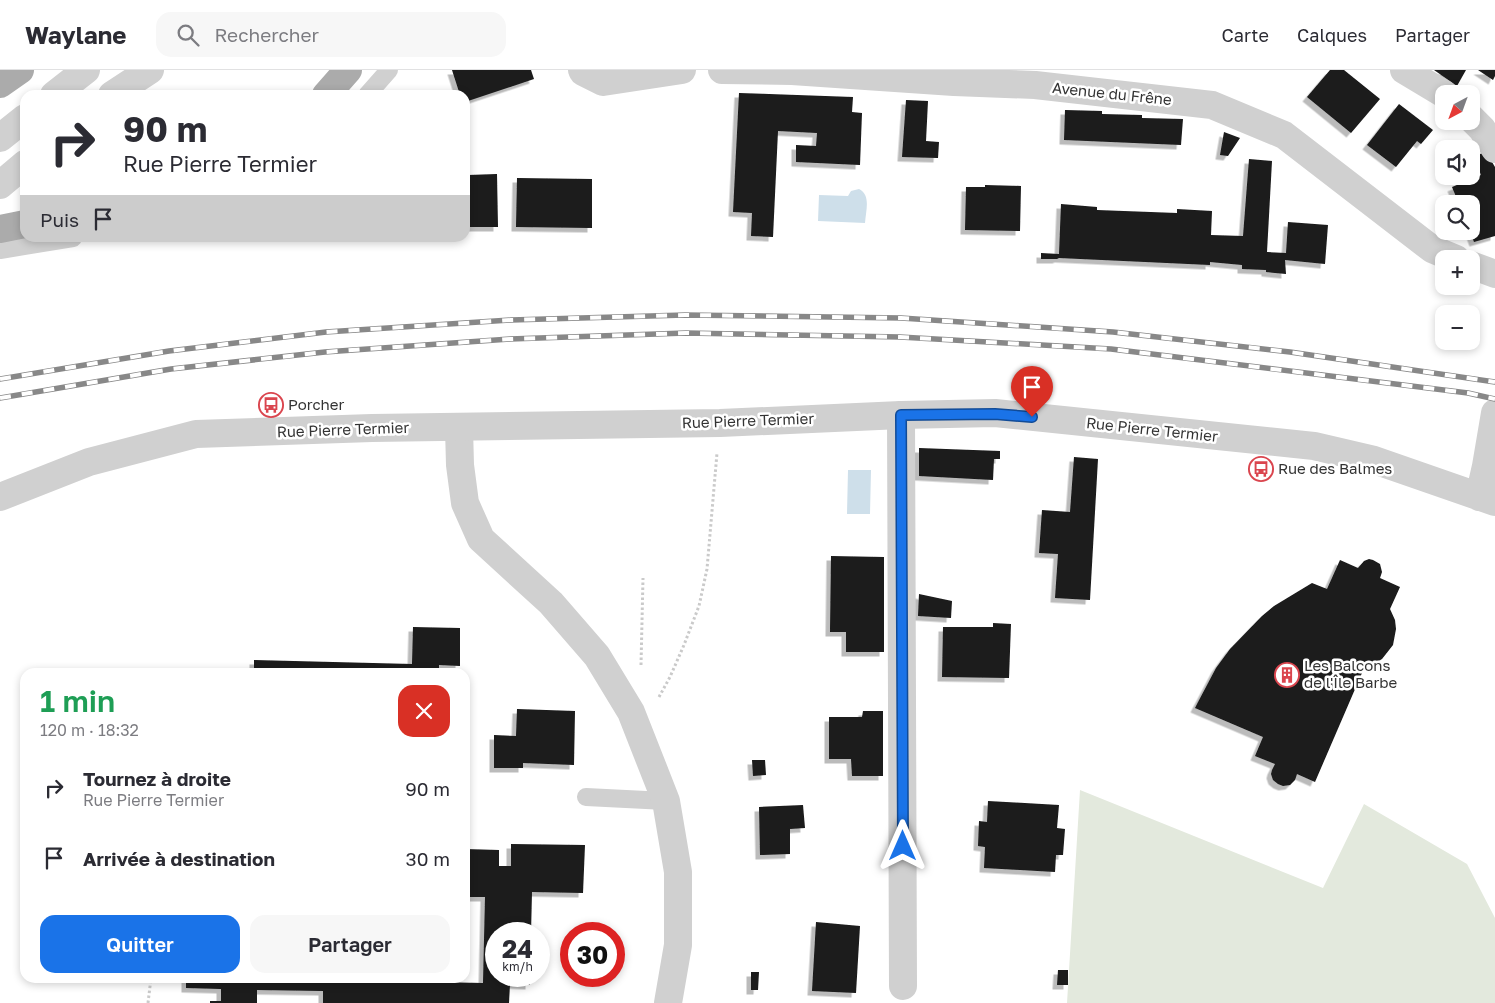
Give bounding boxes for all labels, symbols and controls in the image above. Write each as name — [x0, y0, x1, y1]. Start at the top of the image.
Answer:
search box — [156, 12, 506, 57]
text: Waylane — [25, 20, 126, 49]
icon: search — [174, 21, 202, 49]
text: Rechercher — [214, 23, 319, 46]
text: Carte — [1222, 24, 1269, 46]
text: Calques — [1297, 24, 1367, 46]
text: Partager — [1395, 24, 1470, 46]
street label: Avenue du Frêne — [1051, 78, 1173, 108]
north arrow — [1435, 85, 1480, 130]
map controls — [1435, 85, 1480, 350]
text: 90 m — [123, 108, 207, 150]
icon: right — [40, 110, 105, 175]
button: sound — [1435, 140, 1480, 185]
text: Rue Pierre Termier — [123, 150, 317, 177]
button: search — [1435, 195, 1480, 240]
icon: arrive — [89, 205, 117, 233]
text: Puis — [40, 208, 79, 231]
button: + — [1435, 250, 1480, 295]
button: − — [1435, 305, 1480, 350]
pin — [1011, 366, 1053, 417]
icon: arrive — [1018, 373, 1046, 401]
bus stop icon: Porcher — [258, 392, 284, 418]
place label: Porcher — [288, 395, 344, 413]
street label: Rue Pierre Termier — [682, 409, 815, 431]
street label: Rue Pierre Termier — [1085, 413, 1219, 445]
street label: Rue Pierre Termier — [277, 418, 410, 440]
bus stop icon: Rue des Balmes — [1248, 456, 1274, 482]
place label: Rue des Balmes — [1278, 459, 1392, 477]
place label: Les Balcons de l'Île Barbe — [1304, 656, 1398, 691]
building icon: Les Balcons de l'Île Barbe — [1274, 662, 1300, 688]
text: 1 min — [40, 683, 115, 719]
button: close — [398, 685, 450, 737]
text: 120 m · 18:32 — [40, 720, 139, 740]
text: Tournez à droite — [83, 767, 231, 790]
icon: right — [40, 774, 68, 802]
text: 90 m — [405, 777, 450, 800]
text: Rue Pierre Termier — [83, 790, 224, 810]
position arrow — [876, 819, 928, 871]
icon: arrive — [40, 844, 68, 872]
text: Arrivée à destination — [83, 847, 275, 870]
text: 30 m — [406, 847, 450, 870]
button: Quitter — [40, 915, 240, 973]
button: Partager — [250, 915, 450, 973]
speed limit sign: 30 — [560, 922, 625, 987]
text: 24 — [502, 933, 533, 964]
text: km/h — [502, 959, 533, 974]

